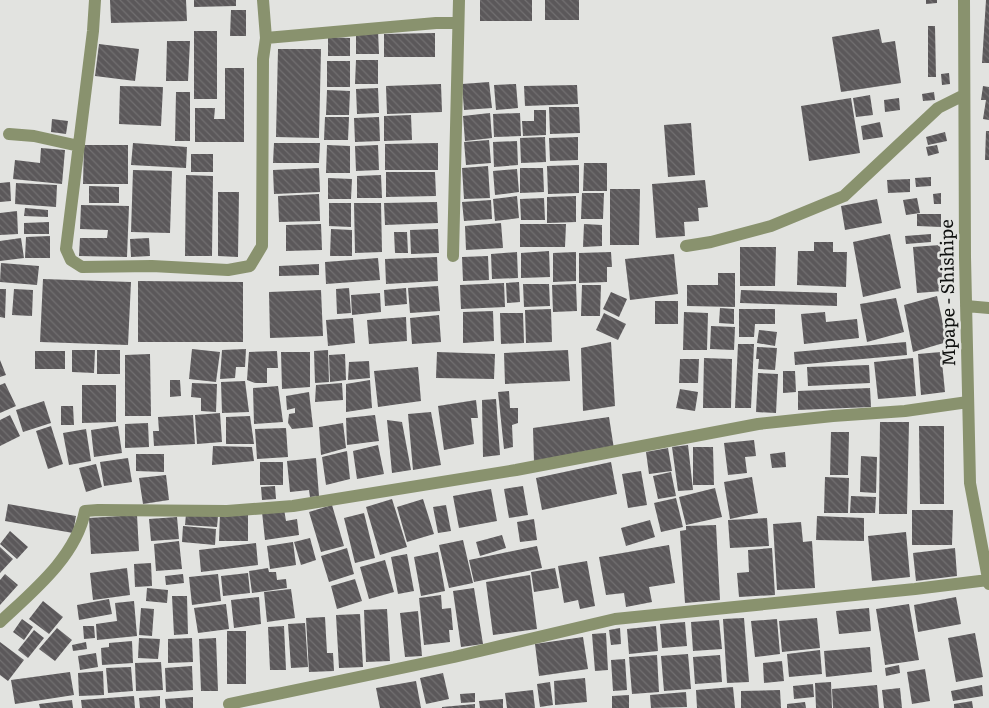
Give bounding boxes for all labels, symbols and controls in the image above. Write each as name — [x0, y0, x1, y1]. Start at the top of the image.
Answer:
street label: Mpape - Shishipe — [932, 219, 961, 367]

